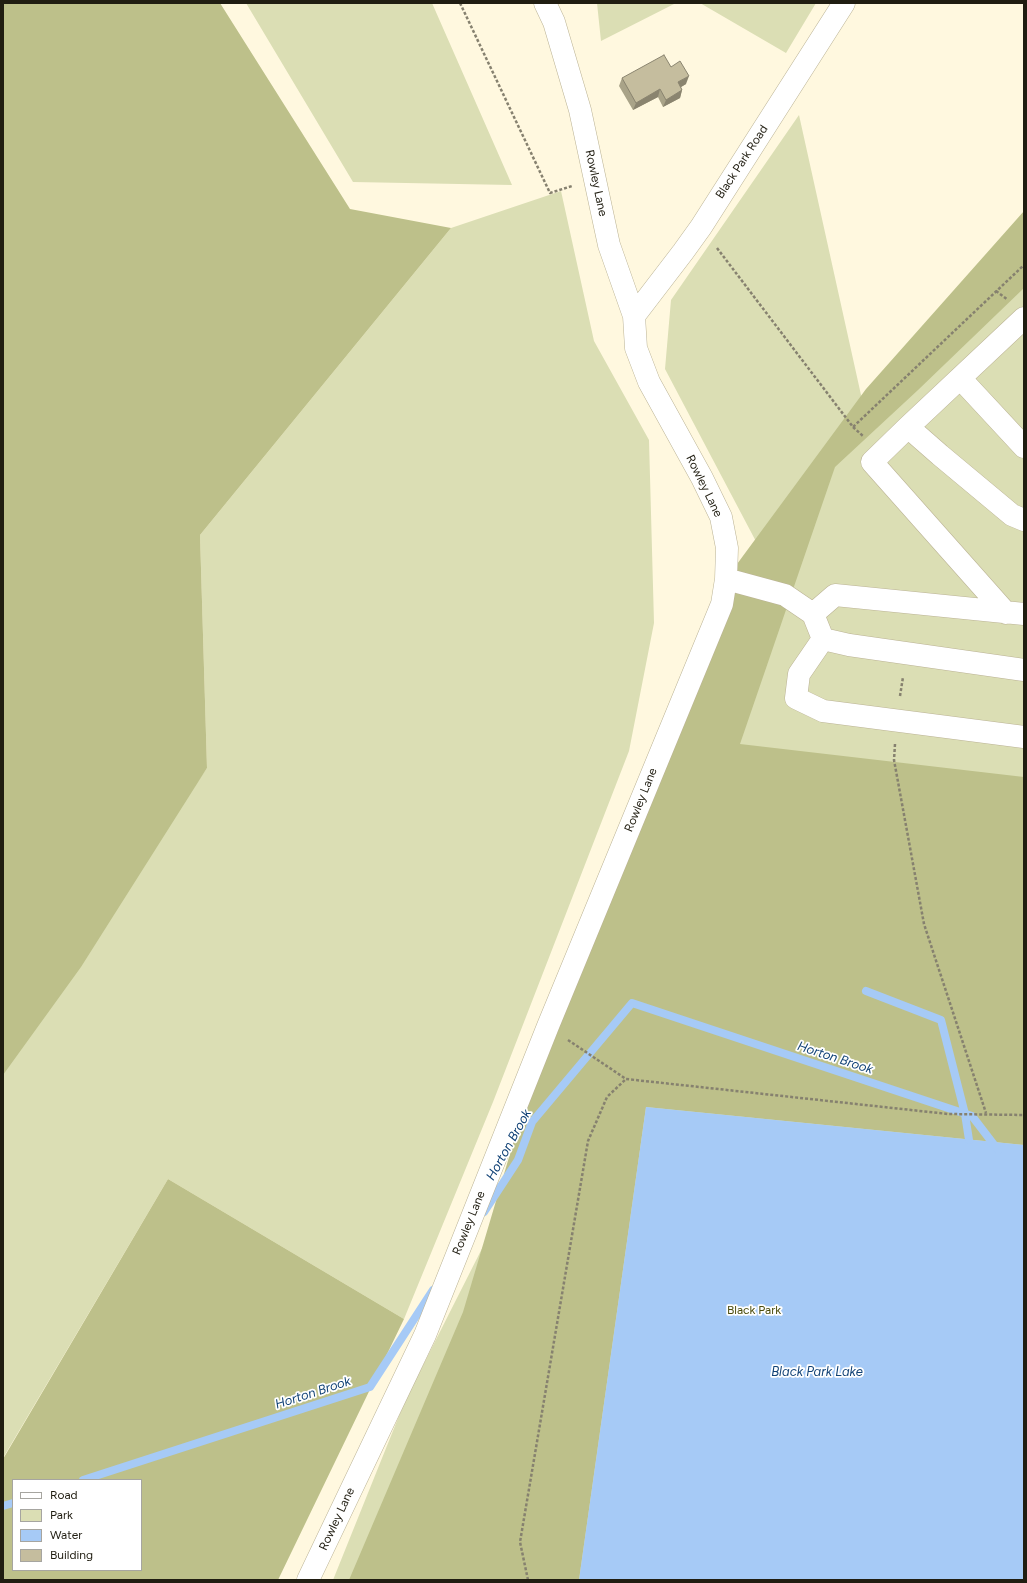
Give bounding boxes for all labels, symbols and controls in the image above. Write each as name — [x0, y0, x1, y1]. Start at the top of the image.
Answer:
street label: Black Park Road — [713, 123, 771, 201]
street label: Rowley Lane — [582, 148, 610, 218]
street label: Rowley Lane — [683, 452, 725, 520]
street label: Rowley Lane — [622, 766, 660, 834]
water label: Horton Brook — [795, 1038, 875, 1078]
water label: Horton Brook — [483, 1107, 535, 1183]
street label: Rowley Lane — [450, 1189, 488, 1257]
park label: Black Park — [727, 1303, 781, 1317]
water label: Black Park Lake — [771, 1364, 863, 1380]
water label: Horton Brook — [273, 1373, 353, 1413]
legend — [12, 1479, 142, 1571]
street label: Rowley Lane — [316, 1485, 358, 1553]
text: Road — [50, 1488, 78, 1502]
text: Park — [50, 1508, 73, 1522]
text: Water — [50, 1528, 82, 1542]
text: Building — [50, 1548, 93, 1562]

